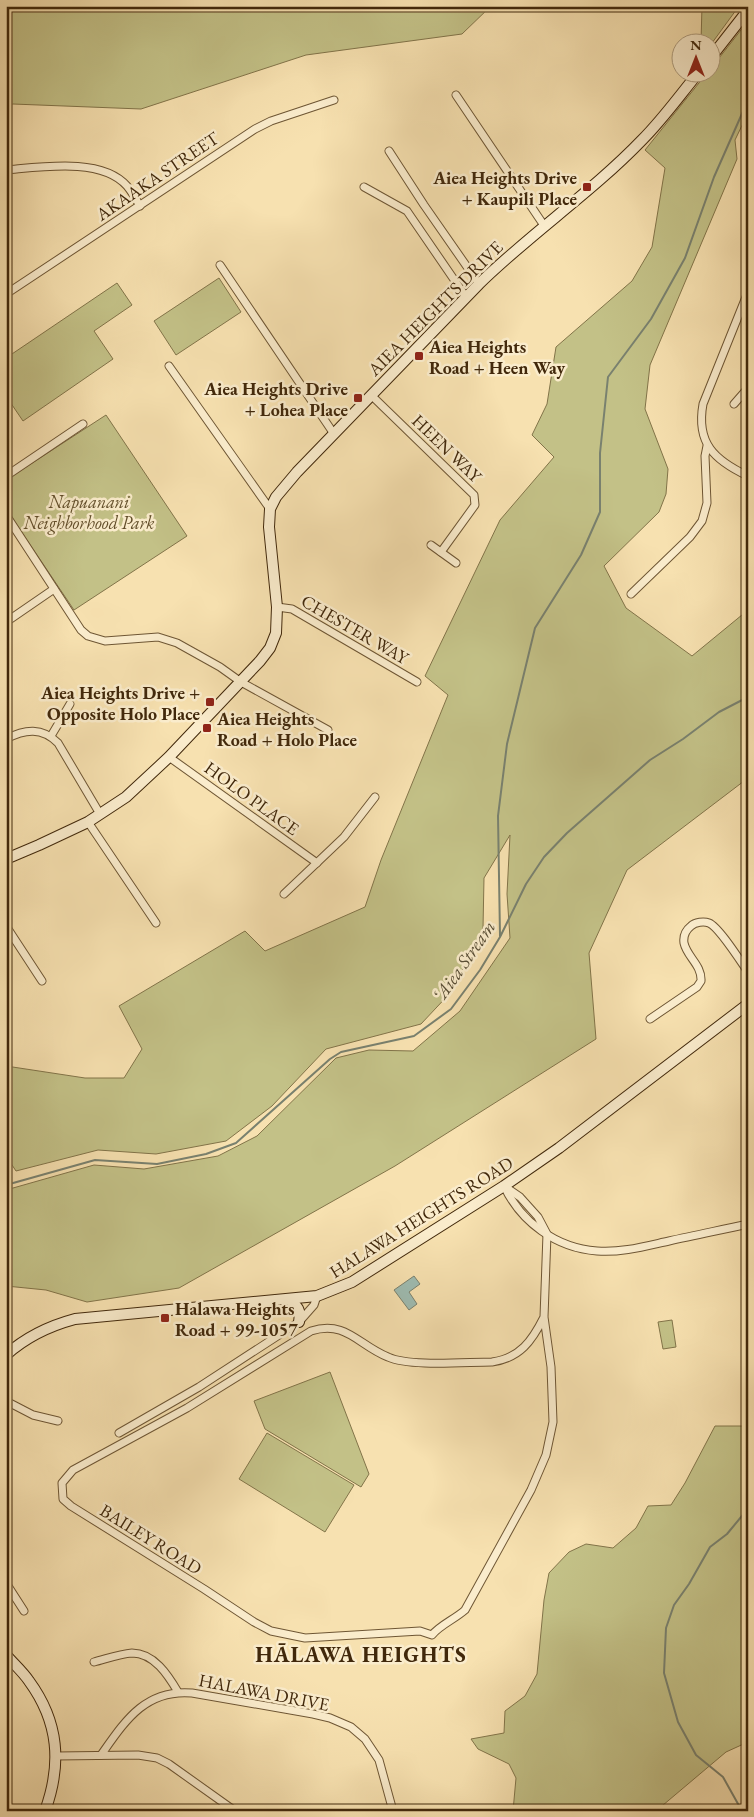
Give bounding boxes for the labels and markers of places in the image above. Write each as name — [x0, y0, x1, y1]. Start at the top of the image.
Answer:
place label: Aiea Heights Drive + Kaupili Place — [432, 166, 577, 210]
marker: Aiea Heights Drive + Kaupili Place — [581, 181, 593, 193]
place label: Aiea Heights Road + Heen Way — [428, 335, 566, 379]
marker: Aiea Heights Road + Heen Way — [413, 350, 425, 362]
place label: Aiea Heights Drive + Lohea Place — [203, 377, 348, 421]
marker: Aiea Heights Drive + Lohea Place — [352, 392, 364, 404]
place label: Aiea Heights Drive + Opposite Holo Place — [40, 681, 200, 725]
marker: Aiea Heights Drive + Opposite Holo Place — [204, 696, 216, 708]
place label: Aiea Heights Road + Holo Place — [216, 707, 357, 751]
marker: Aiea Heights Road + Holo Place — [201, 722, 213, 734]
place label: Halawa Heights Road + 99-1057 — [175, 1297, 298, 1341]
marker: Halawa Heights Road + 99-1057 — [159, 1312, 171, 1324]

